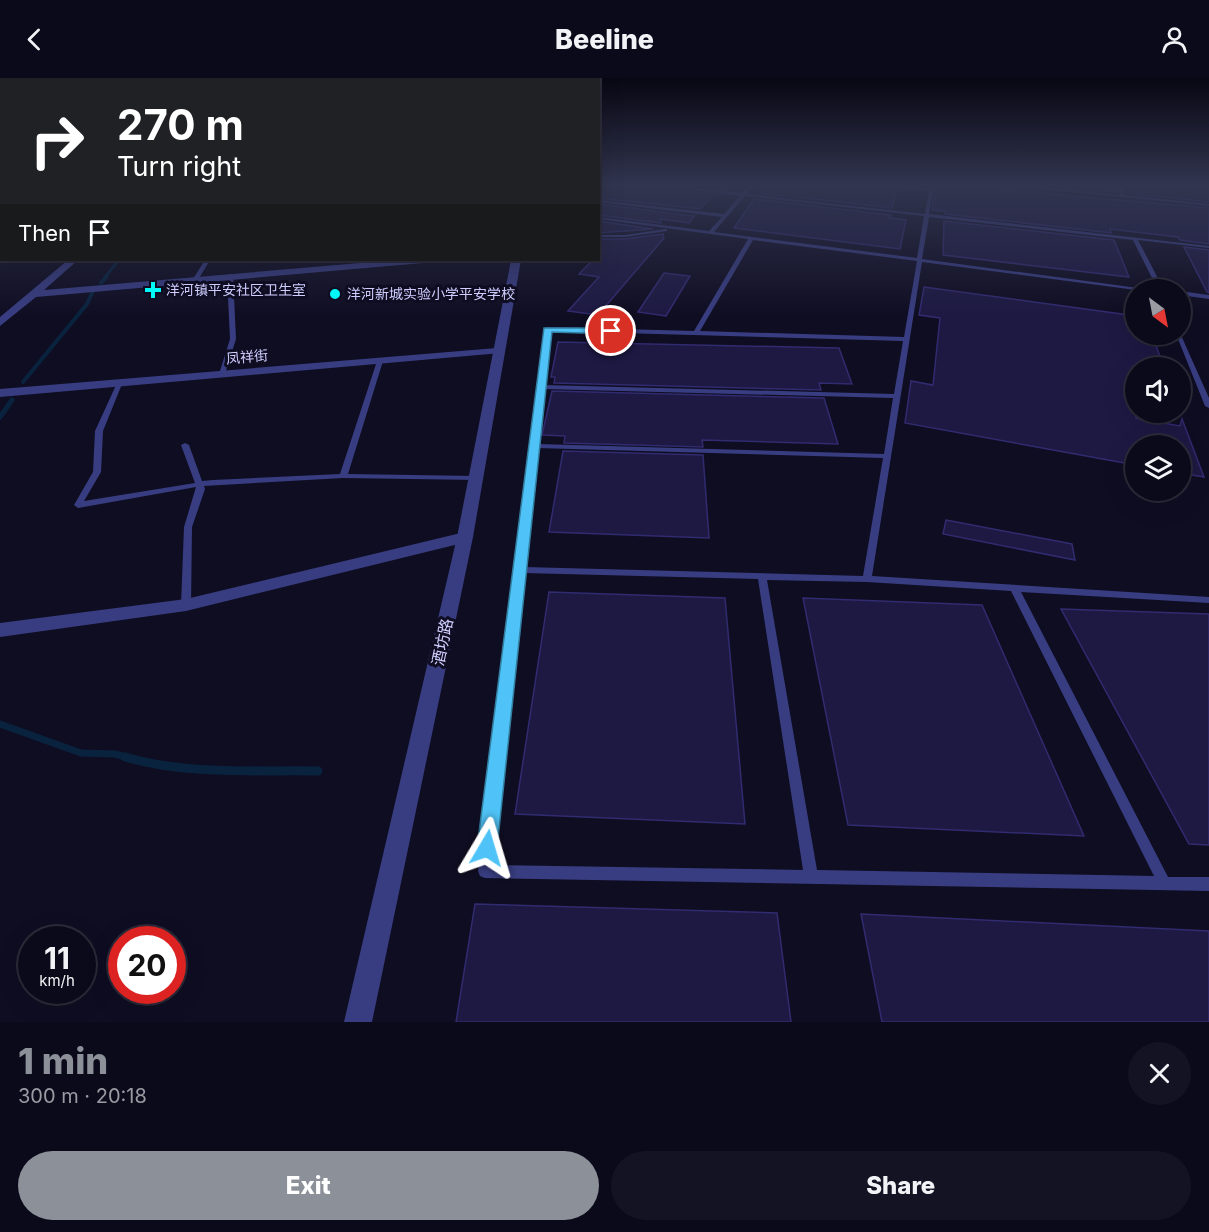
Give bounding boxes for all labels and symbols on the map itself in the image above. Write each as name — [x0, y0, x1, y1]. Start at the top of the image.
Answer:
north arrow — [1125, 279, 1191, 345]
marker: 洋河镇平安社区卫生室 — [144, 281, 162, 299]
place label: 洋河镇平安社区卫生室 — [166, 281, 306, 298]
place label: 洋河新城实验小学平安学校 — [347, 285, 515, 302]
marker: 洋河新城实验小学平安学校 — [328, 287, 342, 301]
pin — [585, 305, 636, 356]
street label: 凤祥街 — [225, 346, 269, 367]
street label: 酒坊路 — [427, 616, 457, 668]
position arrow — [455, 816, 519, 880]
speed limit sign: 20 — [108, 926, 186, 1004]

